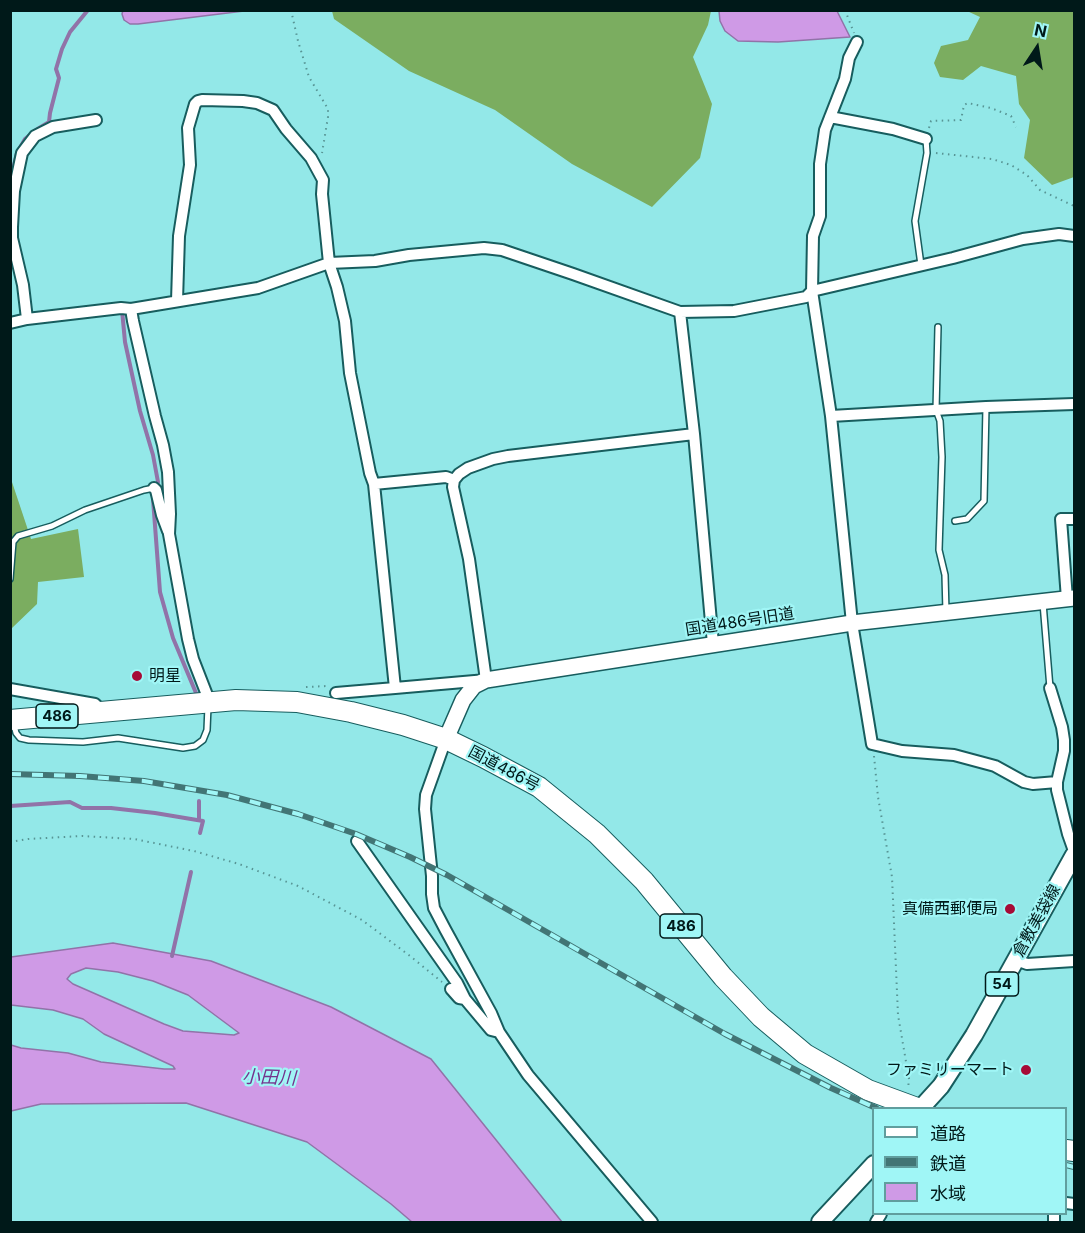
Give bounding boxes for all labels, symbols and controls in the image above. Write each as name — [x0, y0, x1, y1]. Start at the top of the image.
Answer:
north arrow — [1007, 18, 1067, 78]
text: N — [1033, 19, 1049, 41]
street label: 国道486号旧道 — [684, 604, 796, 640]
place label: 明星 — [149, 666, 181, 686]
marker: 明星 — [130, 669, 144, 683]
road number: 486 — [36, 704, 78, 728]
street label: 国道486号 — [465, 742, 543, 796]
street label: 倉敷美袋線 — [1009, 881, 1065, 961]
place label: 真備西郵便局 — [902, 899, 998, 919]
marker: 真備西郵便局 — [1003, 902, 1017, 916]
road number: 486 — [660, 914, 702, 938]
road number: 54 — [986, 972, 1018, 996]
place label: ファミリーマート — [886, 1060, 1014, 1080]
marker: ファミリーマート — [1019, 1063, 1033, 1077]
water label: 小田川 — [242, 1066, 296, 1090]
legend — [872, 1107, 1067, 1215]
text: 道路 — [930, 1123, 966, 1144]
text: 鉄道 — [930, 1153, 966, 1174]
text: 水域 — [930, 1183, 966, 1204]

